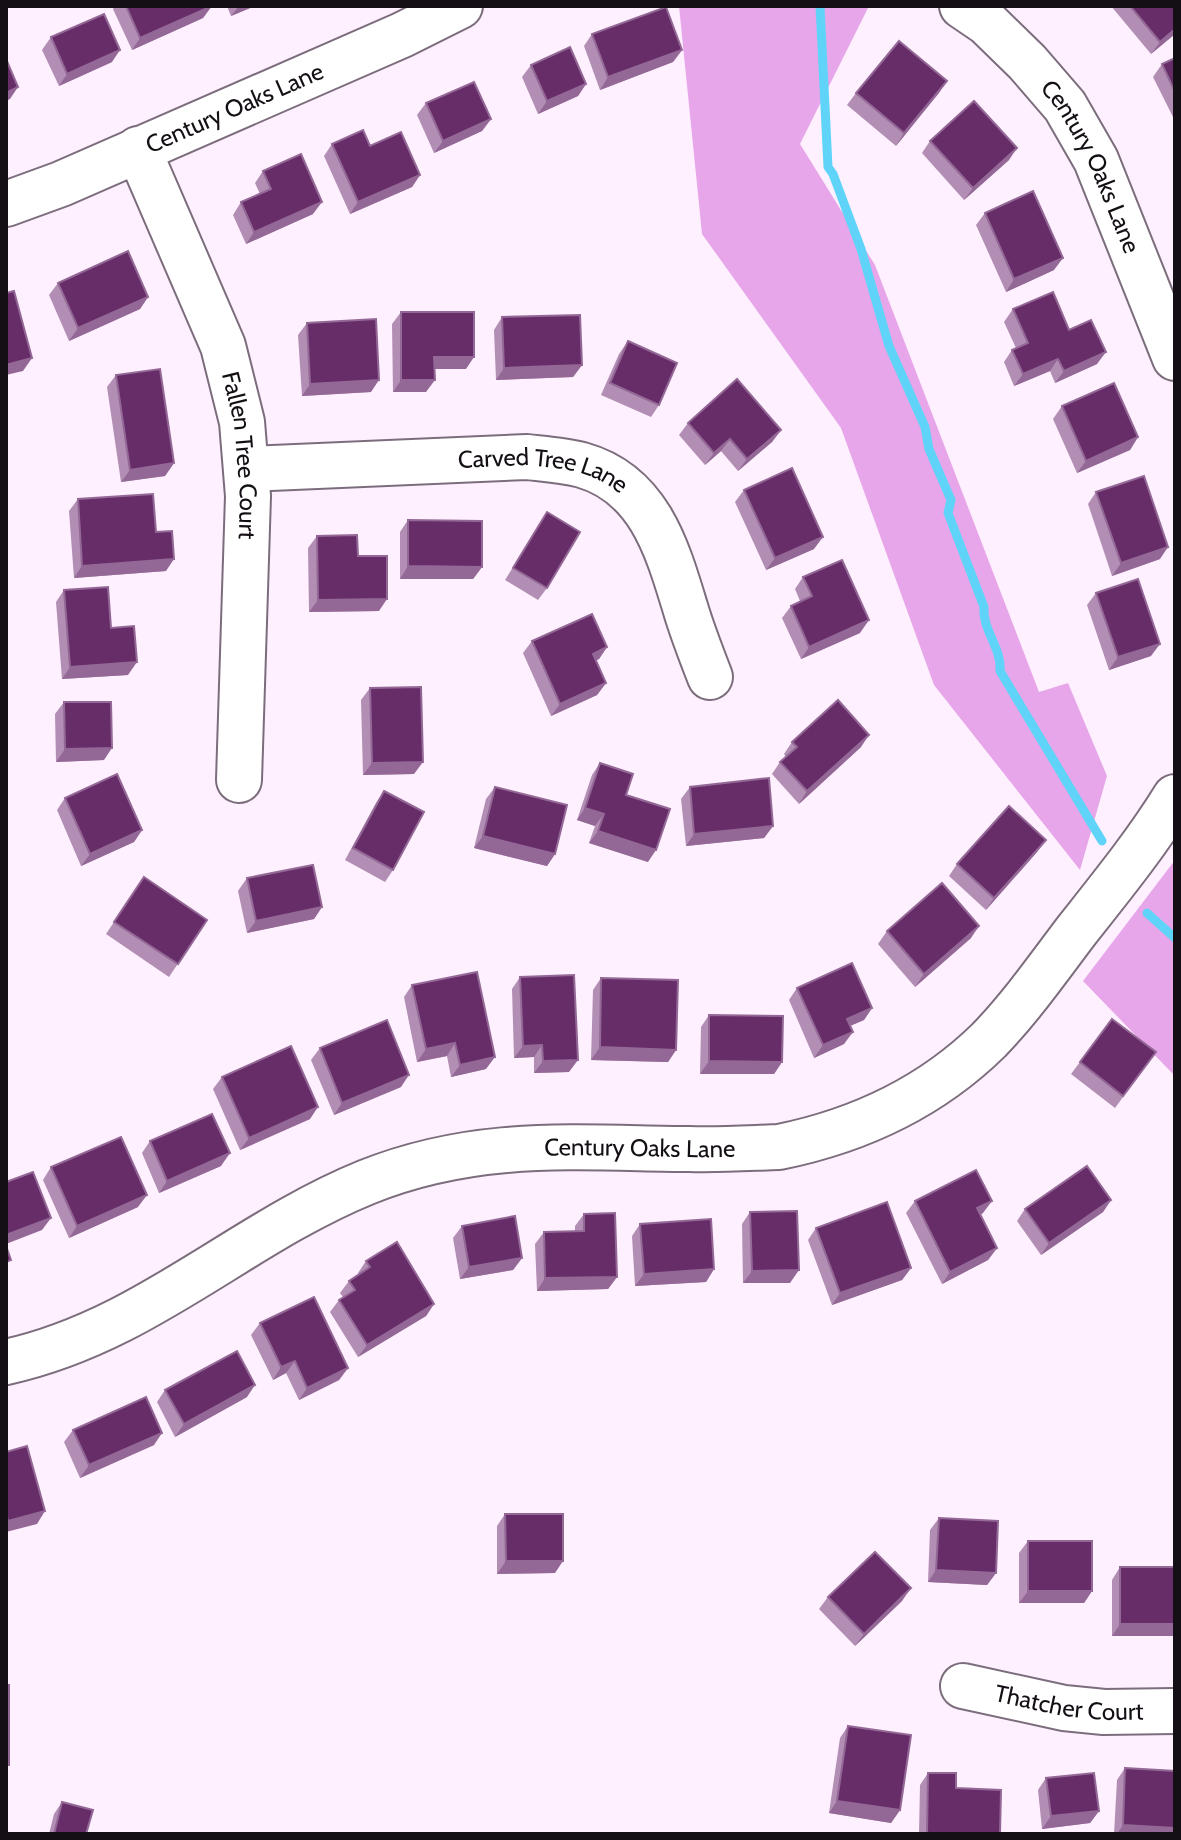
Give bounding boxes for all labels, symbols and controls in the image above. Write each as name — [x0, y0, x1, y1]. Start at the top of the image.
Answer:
street label: Century Oaks Lane — [141, 56, 328, 159]
street label: Century Oaks Lane — [1035, 74, 1147, 257]
street label: Fallen Tree Court — [216, 369, 263, 540]
street label: Carved Tree Lane — [457, 442, 634, 499]
street label: Century Oaks Lane — [544, 1132, 736, 1163]
street label: Thatcher Court — [992, 1678, 1144, 1726]

